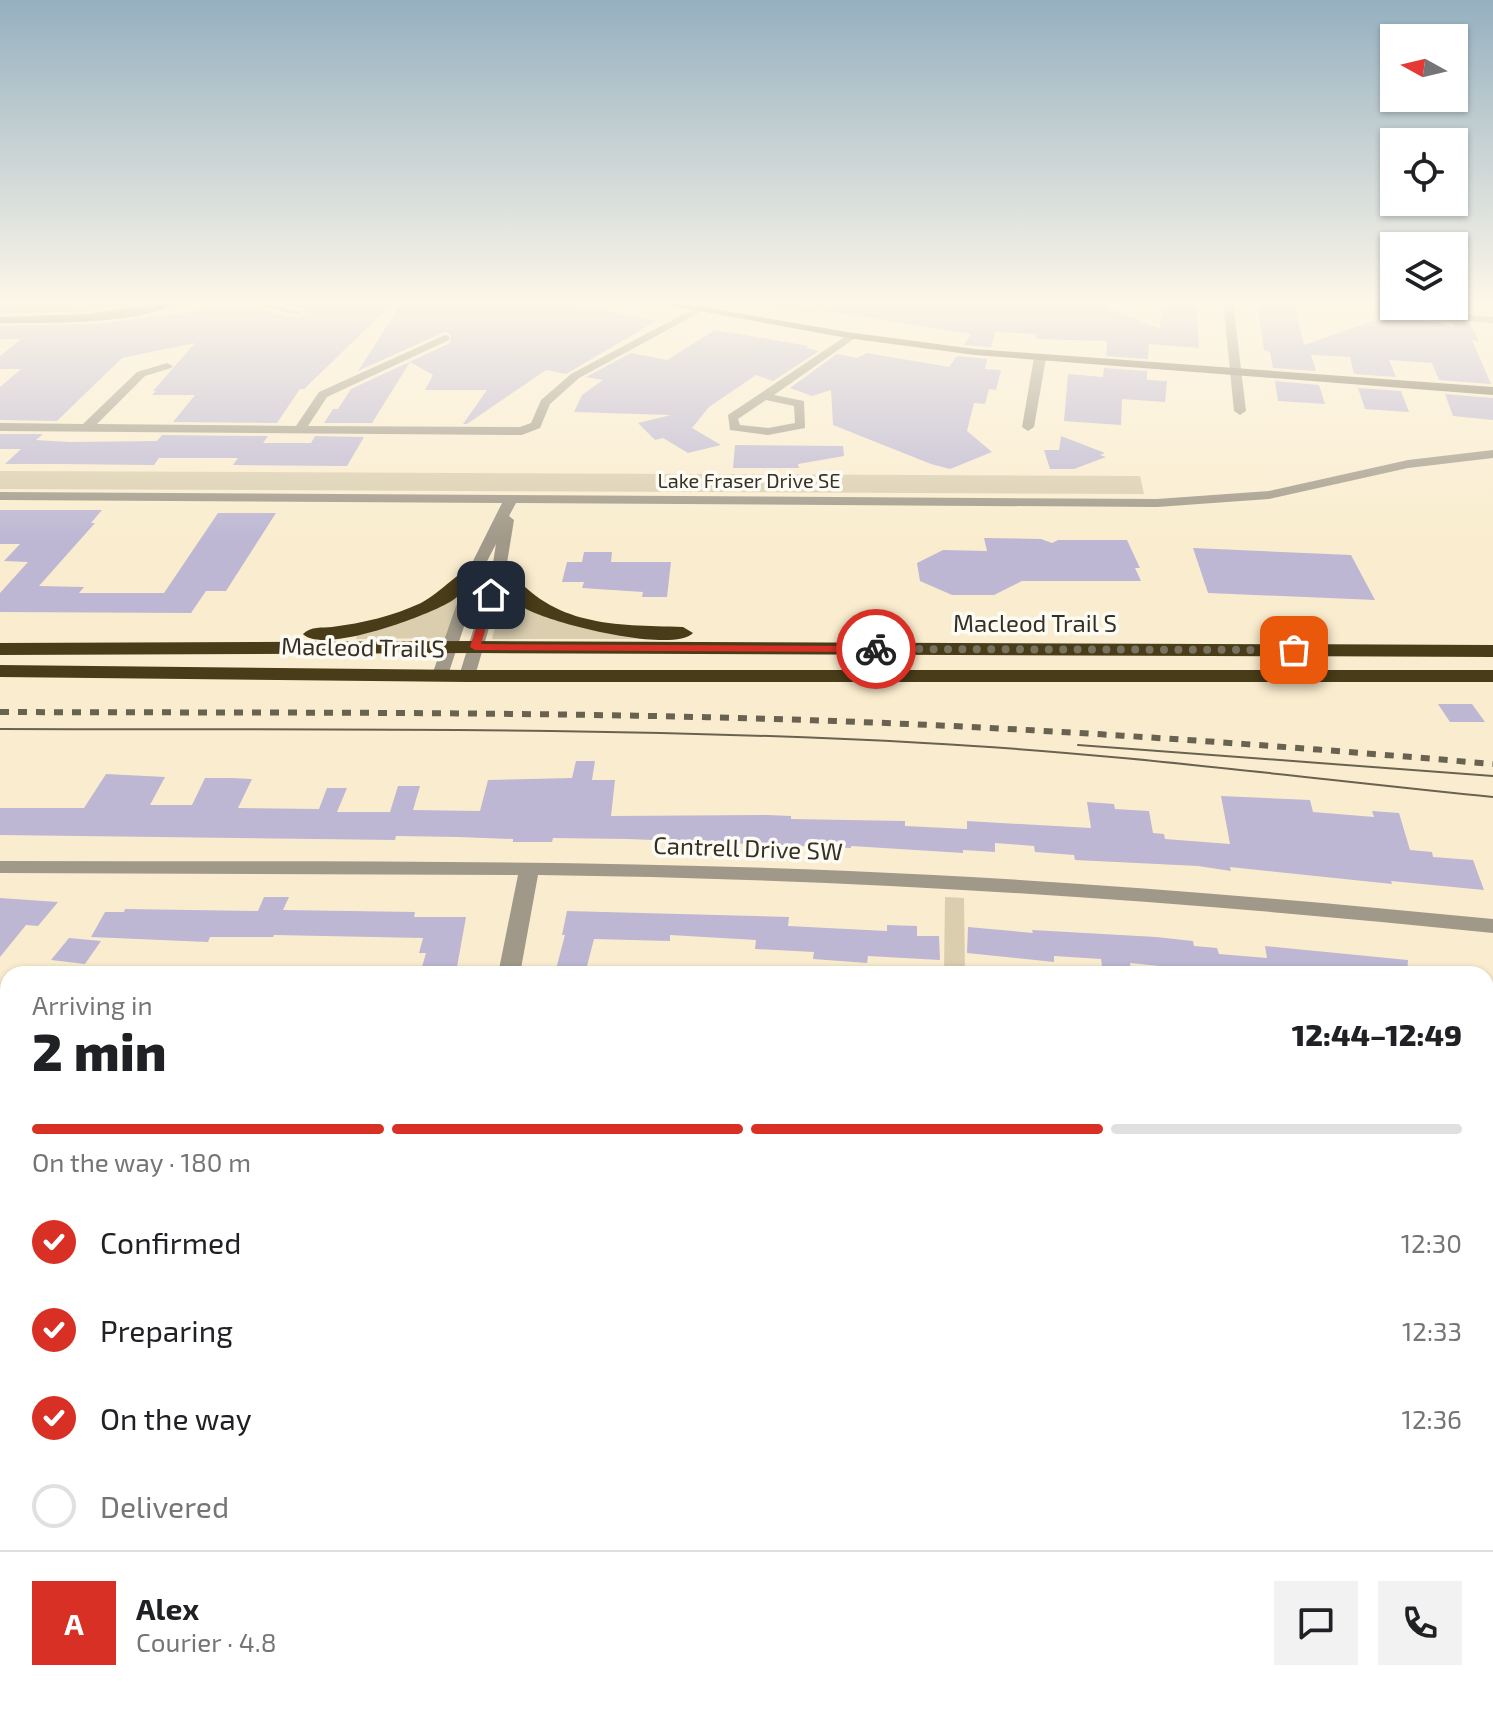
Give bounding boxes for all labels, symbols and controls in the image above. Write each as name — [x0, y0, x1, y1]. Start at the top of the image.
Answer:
north arrow — [1380, 24, 1468, 112]
map controls — [1380, 24, 1468, 320]
button: locate — [1380, 128, 1468, 216]
button: layers — [1380, 232, 1468, 320]
street label: Lake Fraser Drive SE — [657, 468, 841, 492]
pin — [457, 561, 525, 629]
icon: home — [469, 573, 513, 617]
street label: Macleod Trail S — [953, 608, 1117, 637]
courier — [836, 609, 916, 689]
pin — [1260, 616, 1328, 684]
icon: bike — [854, 627, 898, 671]
icon: bag — [1272, 628, 1316, 672]
street label: Macleod Trail S — [281, 631, 445, 662]
street label: Cantrell Drive SW — [653, 830, 844, 865]
text: Arriving in — [32, 989, 153, 1020]
text: 12:44–12:49 — [1292, 1016, 1462, 1052]
text: 2 min — [32, 1019, 167, 1081]
text: On the way · 180 m — [32, 1146, 251, 1177]
icon: check — [32, 1220, 76, 1264]
text: Confirmed — [100, 1224, 241, 1260]
text: 12:30 — [1401, 1227, 1462, 1258]
icon: check — [32, 1308, 76, 1352]
text: Preparing — [100, 1312, 233, 1348]
text: 12:33 — [1402, 1315, 1462, 1346]
icon: check — [32, 1396, 76, 1440]
text: On the way — [100, 1400, 252, 1436]
text: 12:36 — [1402, 1403, 1462, 1434]
text: Delivered — [100, 1488, 229, 1524]
button: chat — [1274, 1581, 1358, 1665]
button: phone — [1378, 1581, 1462, 1665]
text: Alex — [136, 1590, 199, 1626]
text: A — [64, 1605, 84, 1641]
text: Courier · 4.8 — [136, 1626, 277, 1657]

